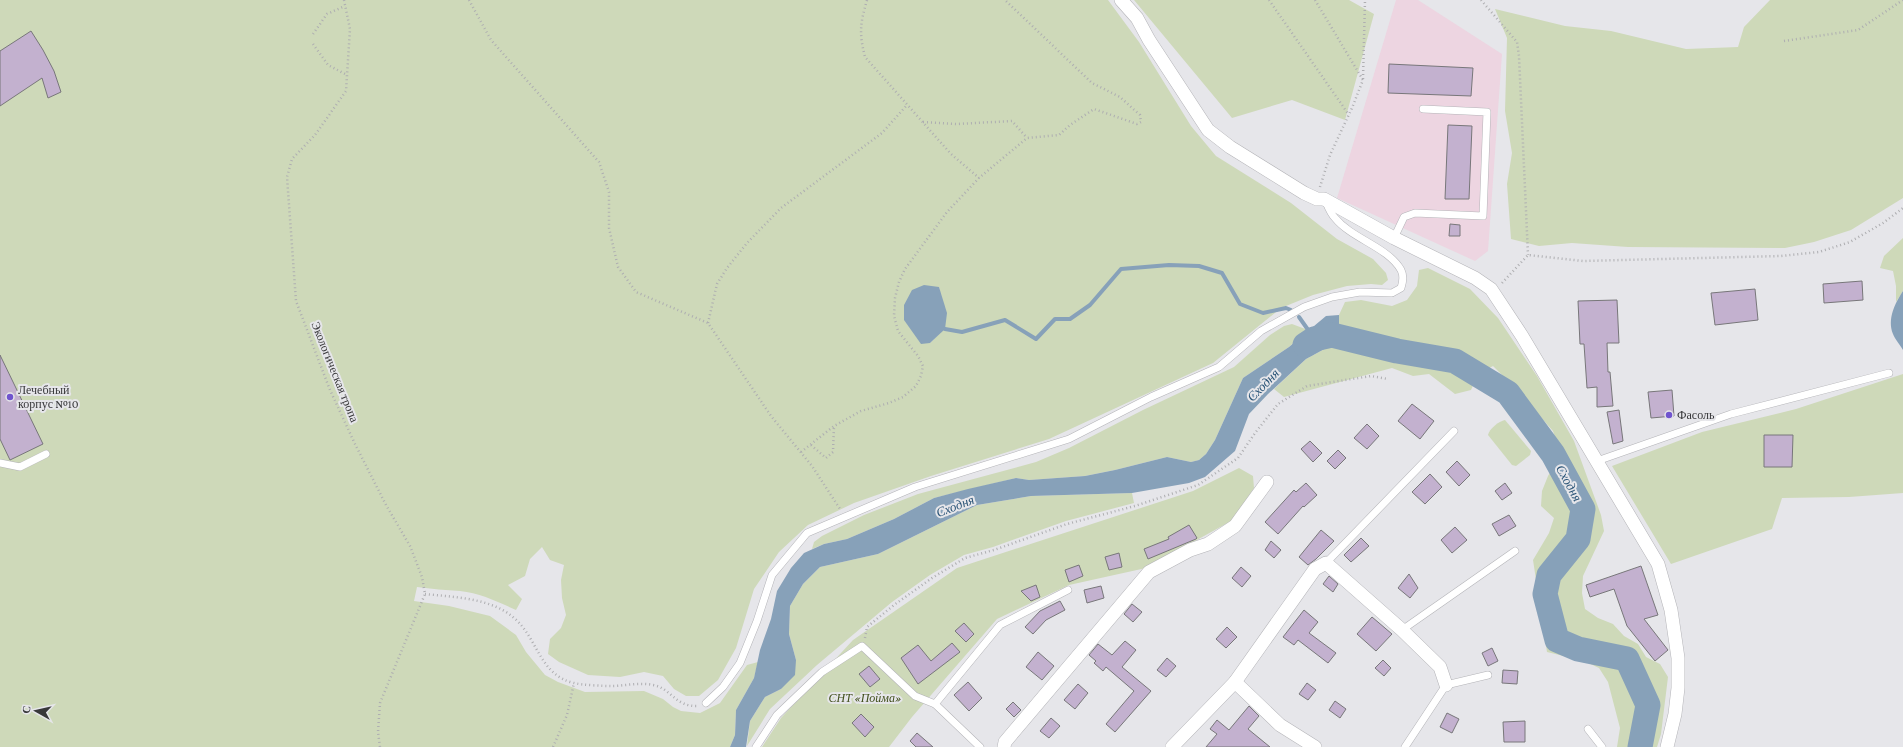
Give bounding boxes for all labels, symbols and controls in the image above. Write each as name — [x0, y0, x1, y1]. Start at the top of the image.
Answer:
street label: Экологическая тропа — [308, 320, 362, 425]
water label: Сходня — [1244, 366, 1282, 404]
place label: Лечебный корпус №10 — [18, 383, 79, 411]
marker: Лечебный корпус №10 — [5, 392, 15, 402]
place label: Фасоль — [1677, 408, 1715, 422]
marker: Фасоль — [1664, 410, 1674, 420]
water label: Сходня — [1553, 462, 1585, 504]
water label: Сходня — [934, 492, 976, 520]
north arrow — [16, 691, 56, 731]
park label: СНТ «Пойма» — [829, 691, 901, 705]
text: С — [20, 705, 33, 714]

